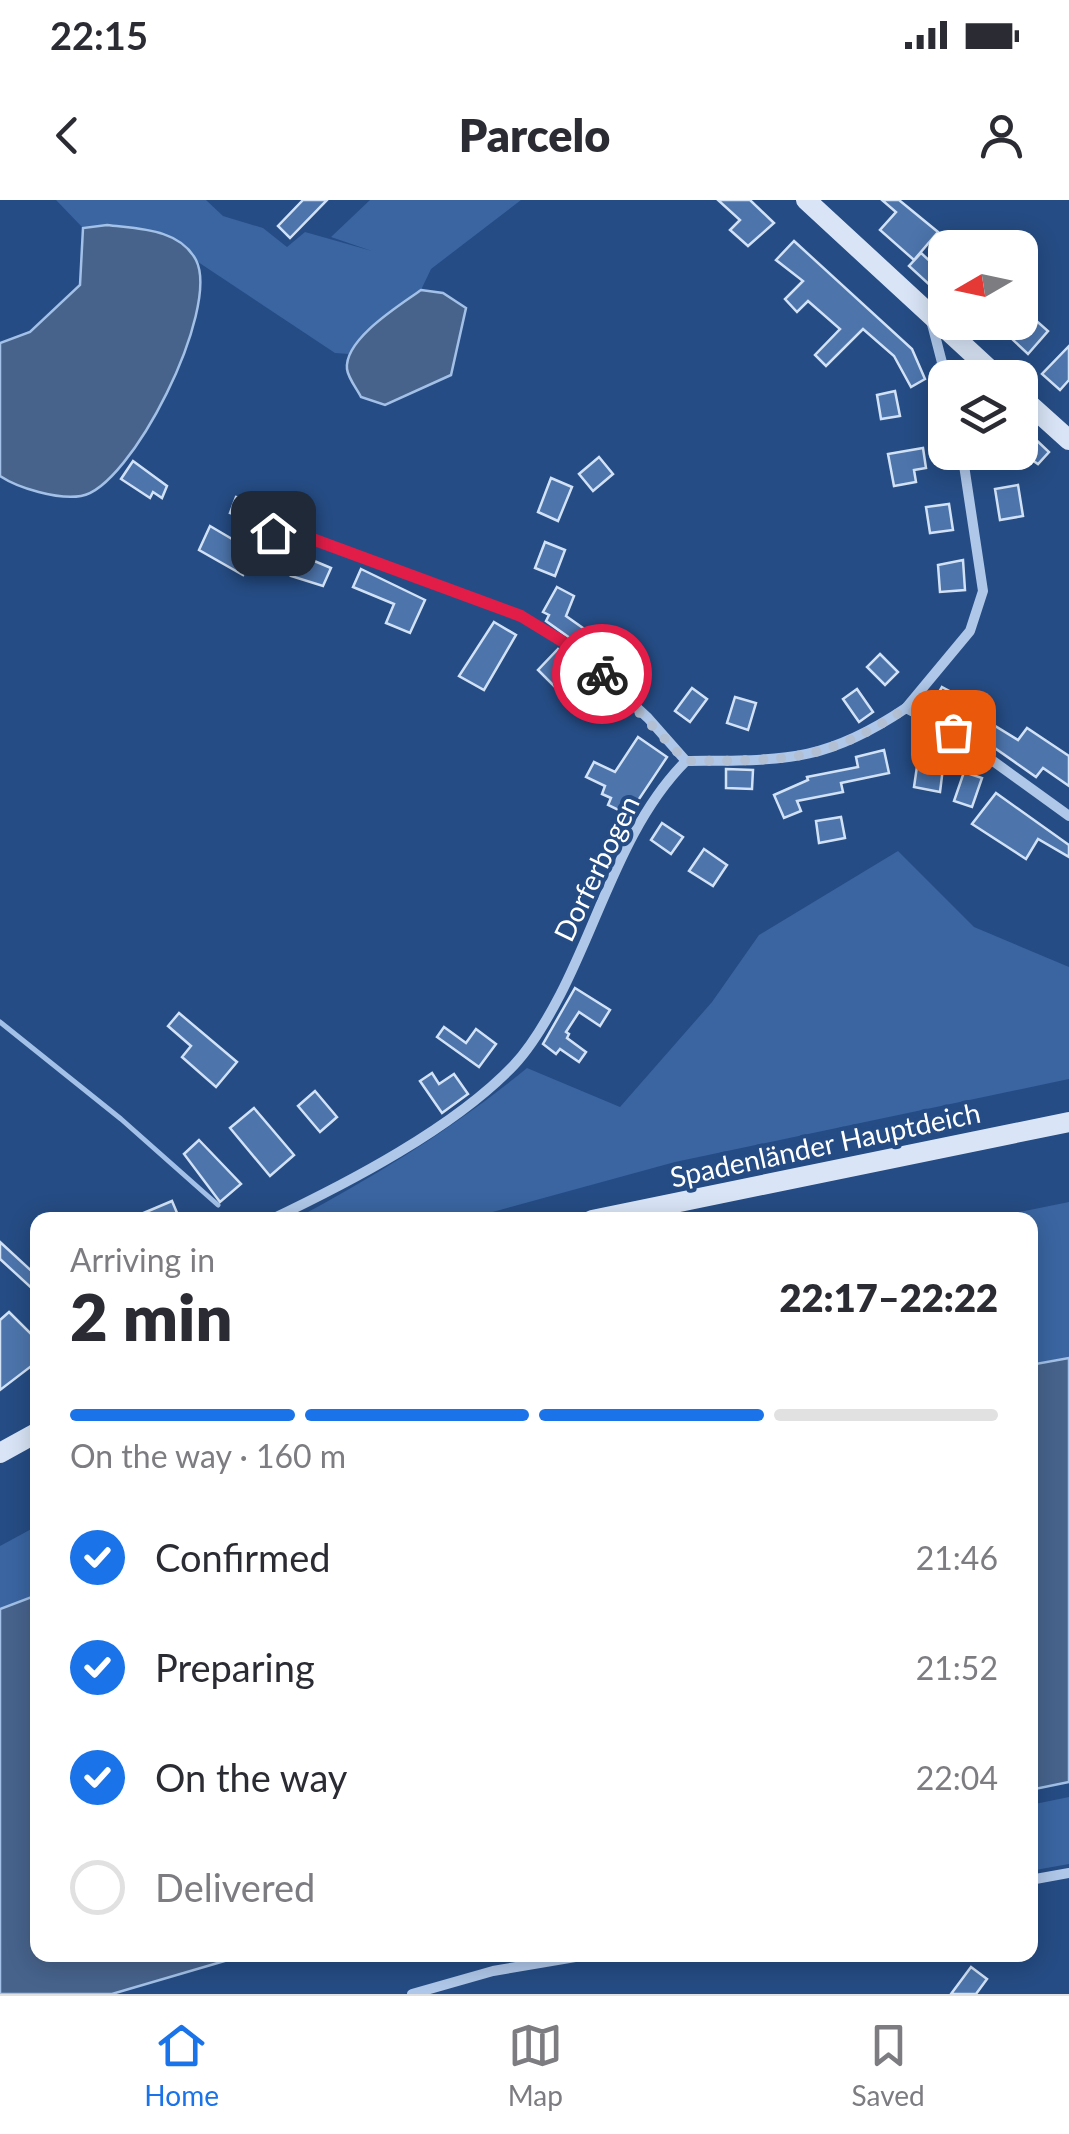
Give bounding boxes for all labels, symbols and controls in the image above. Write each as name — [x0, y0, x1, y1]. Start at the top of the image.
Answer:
text: 22:15 — [50, 12, 148, 58]
icon: back — [40, 108, 95, 163]
text: Parcelo — [459, 108, 610, 162]
icon: person — [974, 108, 1029, 163]
north arrow — [928, 230, 1038, 340]
map controls — [928, 230, 1038, 470]
button: layers — [928, 360, 1038, 470]
pin — [231, 491, 316, 576]
icon: home — [246, 506, 301, 561]
courier — [552, 624, 652, 724]
icon: bike — [575, 647, 630, 702]
pin — [911, 690, 996, 775]
icon: bag — [926, 705, 981, 760]
street label: Dorferbogen — [546, 790, 646, 946]
street label: Spadenländer Hauptdeich — [667, 1095, 983, 1193]
text: Arriving in — [70, 1240, 215, 1279]
text: 22:17–22:22 — [779, 1274, 998, 1320]
text: 2 min — [70, 1277, 232, 1355]
text: On the way · 160 m — [70, 1436, 346, 1475]
icon: check — [70, 1530, 125, 1585]
text: Confirmed — [155, 1534, 331, 1580]
text: 21:46 — [916, 1538, 998, 1577]
icon: check — [70, 1640, 125, 1695]
text: Preparing — [155, 1644, 315, 1690]
text: 21:52 — [916, 1648, 998, 1687]
icon: check — [70, 1750, 125, 1805]
text: On the way — [155, 1754, 347, 1800]
text: 22:04 — [916, 1758, 998, 1797]
text: Delivered — [155, 1864, 315, 1910]
tab: Home — [144, 2018, 219, 2112]
tab: Map — [508, 2018, 563, 2112]
tab: Saved — [852, 2018, 925, 2112]

